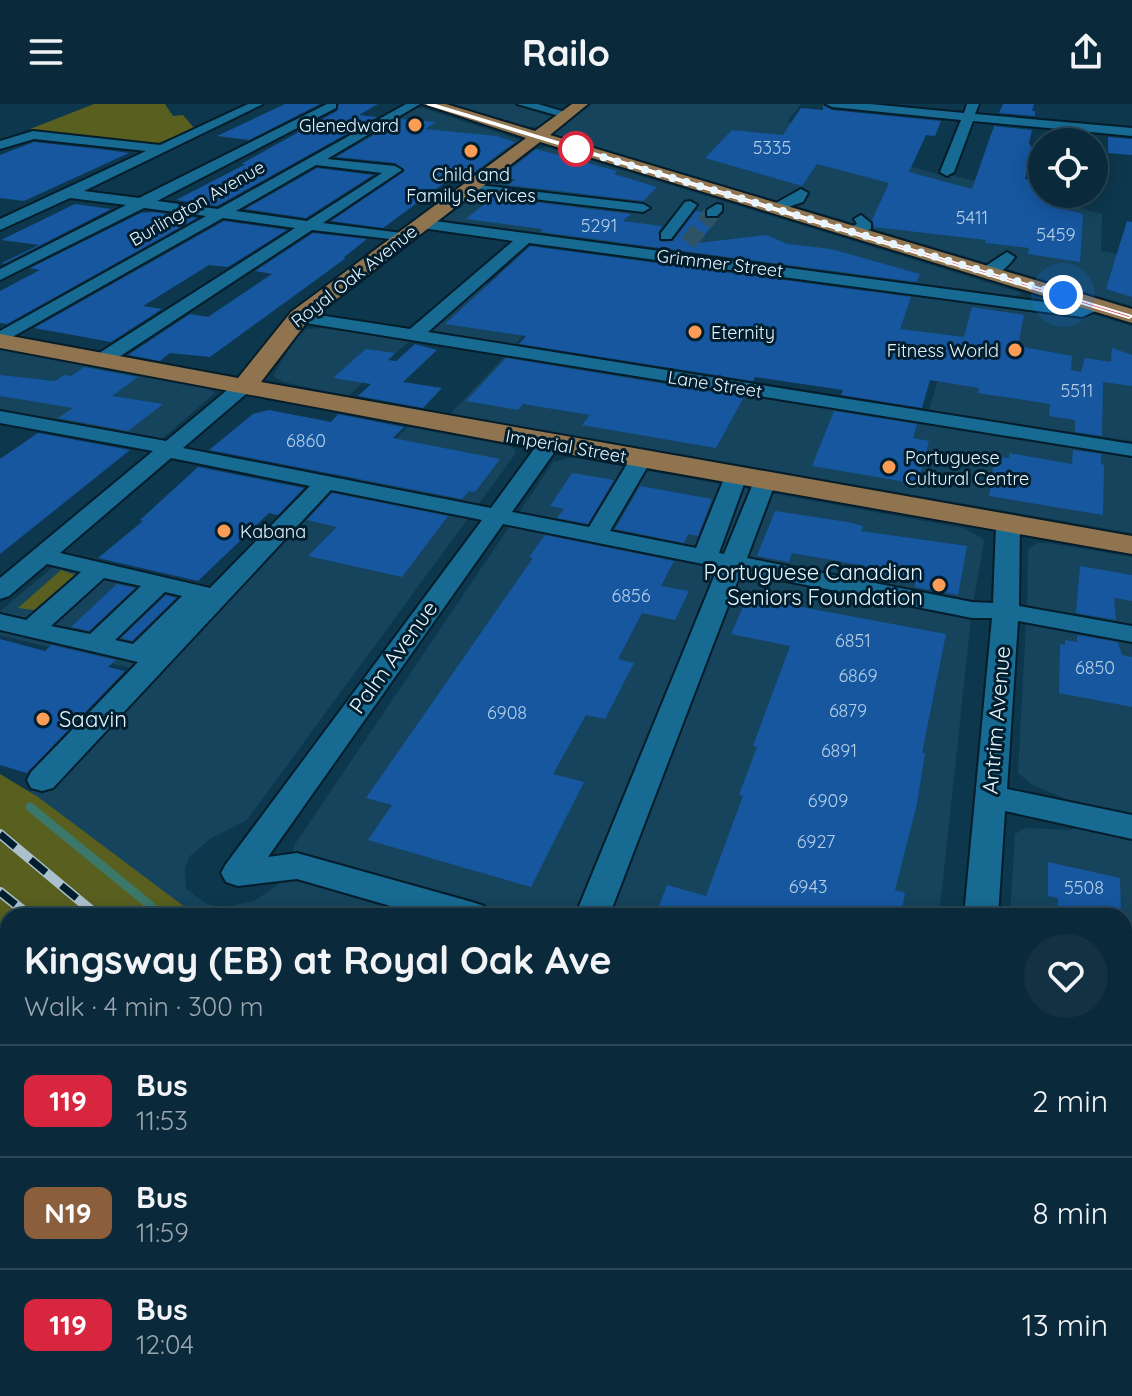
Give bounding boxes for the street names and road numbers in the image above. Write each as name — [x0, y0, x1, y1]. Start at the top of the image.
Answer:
street label: Burlington Avenue — [125, 155, 269, 251]
street label: Royal Oak Avenue — [286, 220, 422, 332]
street label: Grimmer Street — [655, 244, 785, 282]
street label: Lane Street — [666, 365, 764, 403]
street label: Imperial Street — [504, 424, 628, 468]
street label: Palm Avenue — [343, 595, 443, 719]
street label: Antrim Avenue — [976, 645, 1016, 795]

